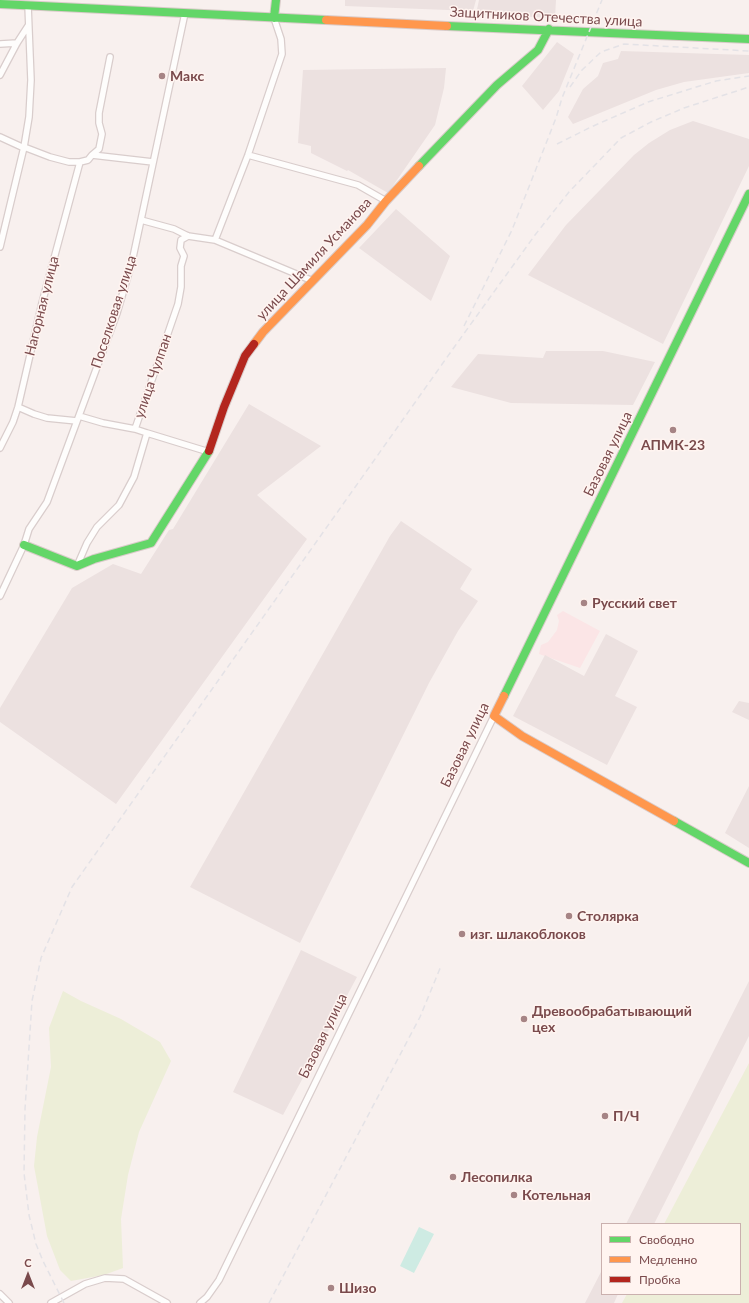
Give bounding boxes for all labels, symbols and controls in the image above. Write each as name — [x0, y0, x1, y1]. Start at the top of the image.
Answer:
street label: Защитников Отечества улица — [449, 4, 643, 30]
place label: Макс — [170, 68, 204, 84]
marker: Макс — [157, 71, 167, 81]
street label: улица Шамиля Усманова — [253, 194, 375, 324]
street label: Поселковая улица — [88, 253, 140, 371]
street label: Нагорная улица — [21, 254, 63, 358]
street label: улица Чулпан — [131, 331, 175, 421]
street label: Базовая улица — [580, 409, 636, 499]
marker: АПМК-23 — [668, 425, 678, 435]
place label: АПМК-23 — [641, 437, 705, 453]
place label: Русский свет — [592, 595, 677, 611]
marker: Русский свет — [579, 598, 589, 608]
street label: Базовая улица — [437, 700, 493, 790]
place label: Столярка — [577, 908, 639, 924]
marker: Столярка — [564, 911, 574, 921]
place label: изг. шлакоблоков — [470, 926, 586, 942]
marker: изг. шлакоблоков — [457, 929, 467, 939]
street label: Базовая улица — [295, 991, 351, 1081]
place label: Древообрабатывающий цех — [532, 1003, 692, 1036]
marker: Древообрабатывающий цех — [519, 1014, 529, 1024]
place label: П/Ч — [613, 1108, 639, 1124]
marker: П/Ч — [600, 1111, 610, 1121]
place label: Лесопилка — [461, 1169, 533, 1185]
marker: Лесопилка — [448, 1172, 458, 1182]
place label: Котельная — [522, 1187, 591, 1203]
marker: Котельная — [509, 1190, 519, 1200]
legend — [601, 1223, 741, 1295]
text: Свободно — [639, 1232, 694, 1247]
text: Медленно — [639, 1252, 697, 1267]
north arrow — [8, 1255, 48, 1295]
text: С — [24, 1256, 32, 1269]
text: Пробка — [639, 1272, 680, 1287]
place label: Шизо — [339, 1280, 377, 1296]
marker: Шизо — [326, 1283, 336, 1293]

